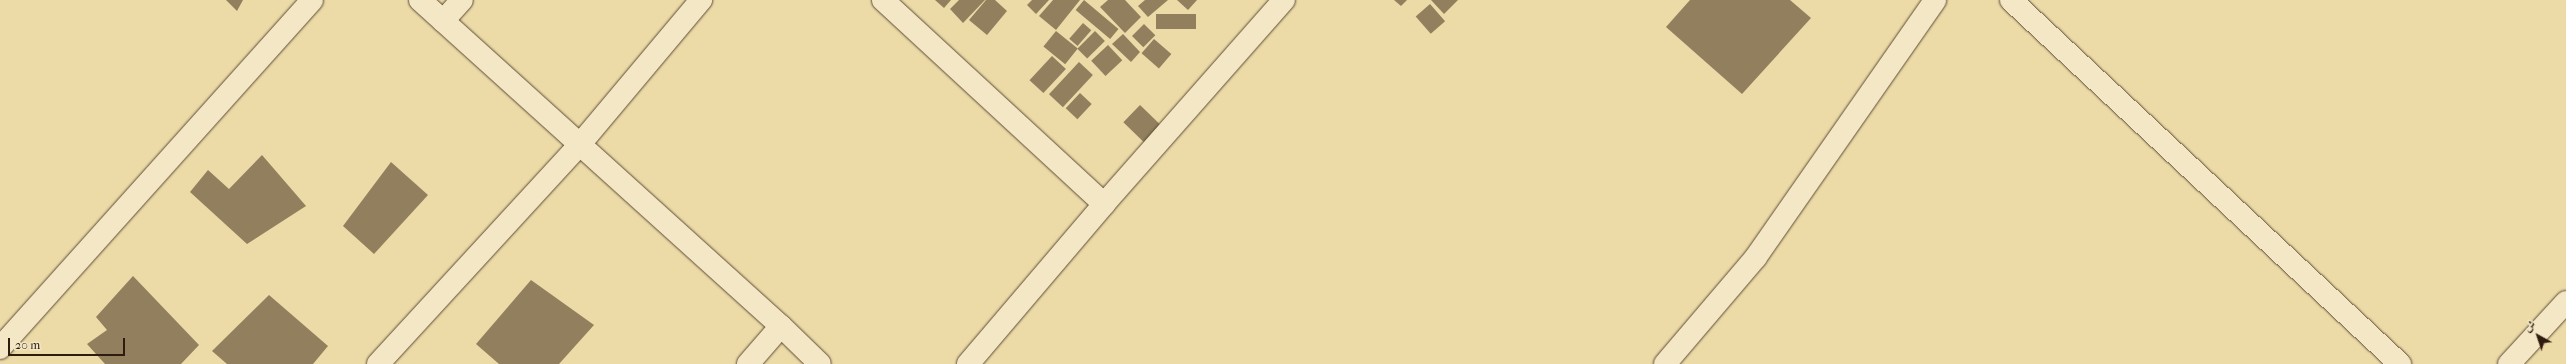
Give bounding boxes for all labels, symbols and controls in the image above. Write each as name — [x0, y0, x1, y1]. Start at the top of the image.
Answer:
north arrow — [2518, 316, 2558, 356]
text: ش — [2522, 318, 2538, 335]
scale bar — [10, 330, 127, 356]
text: 20 m — [15, 338, 40, 352]

